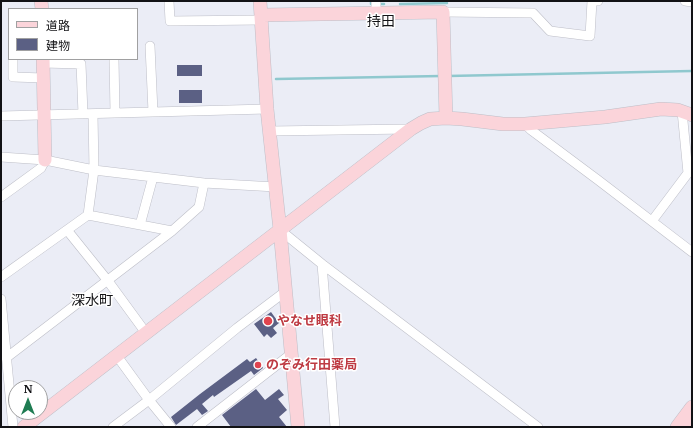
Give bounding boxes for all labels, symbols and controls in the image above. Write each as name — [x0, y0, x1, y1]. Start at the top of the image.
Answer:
legend — [8, 8, 138, 60]
district label: 持田 — [367, 14, 395, 30]
text: 道路 — [46, 18, 70, 33]
text: 建物 — [46, 38, 70, 53]
district label: 深水町 — [71, 293, 113, 309]
place label: やなせ眼科 — [277, 313, 342, 329]
marker: やなせ眼科 — [262, 315, 274, 327]
place label: のぞみ行田薬局 — [266, 357, 357, 373]
marker: のぞみ行田薬局 — [253, 360, 263, 370]
north arrow — [8, 380, 48, 420]
text: N — [24, 382, 32, 396]

